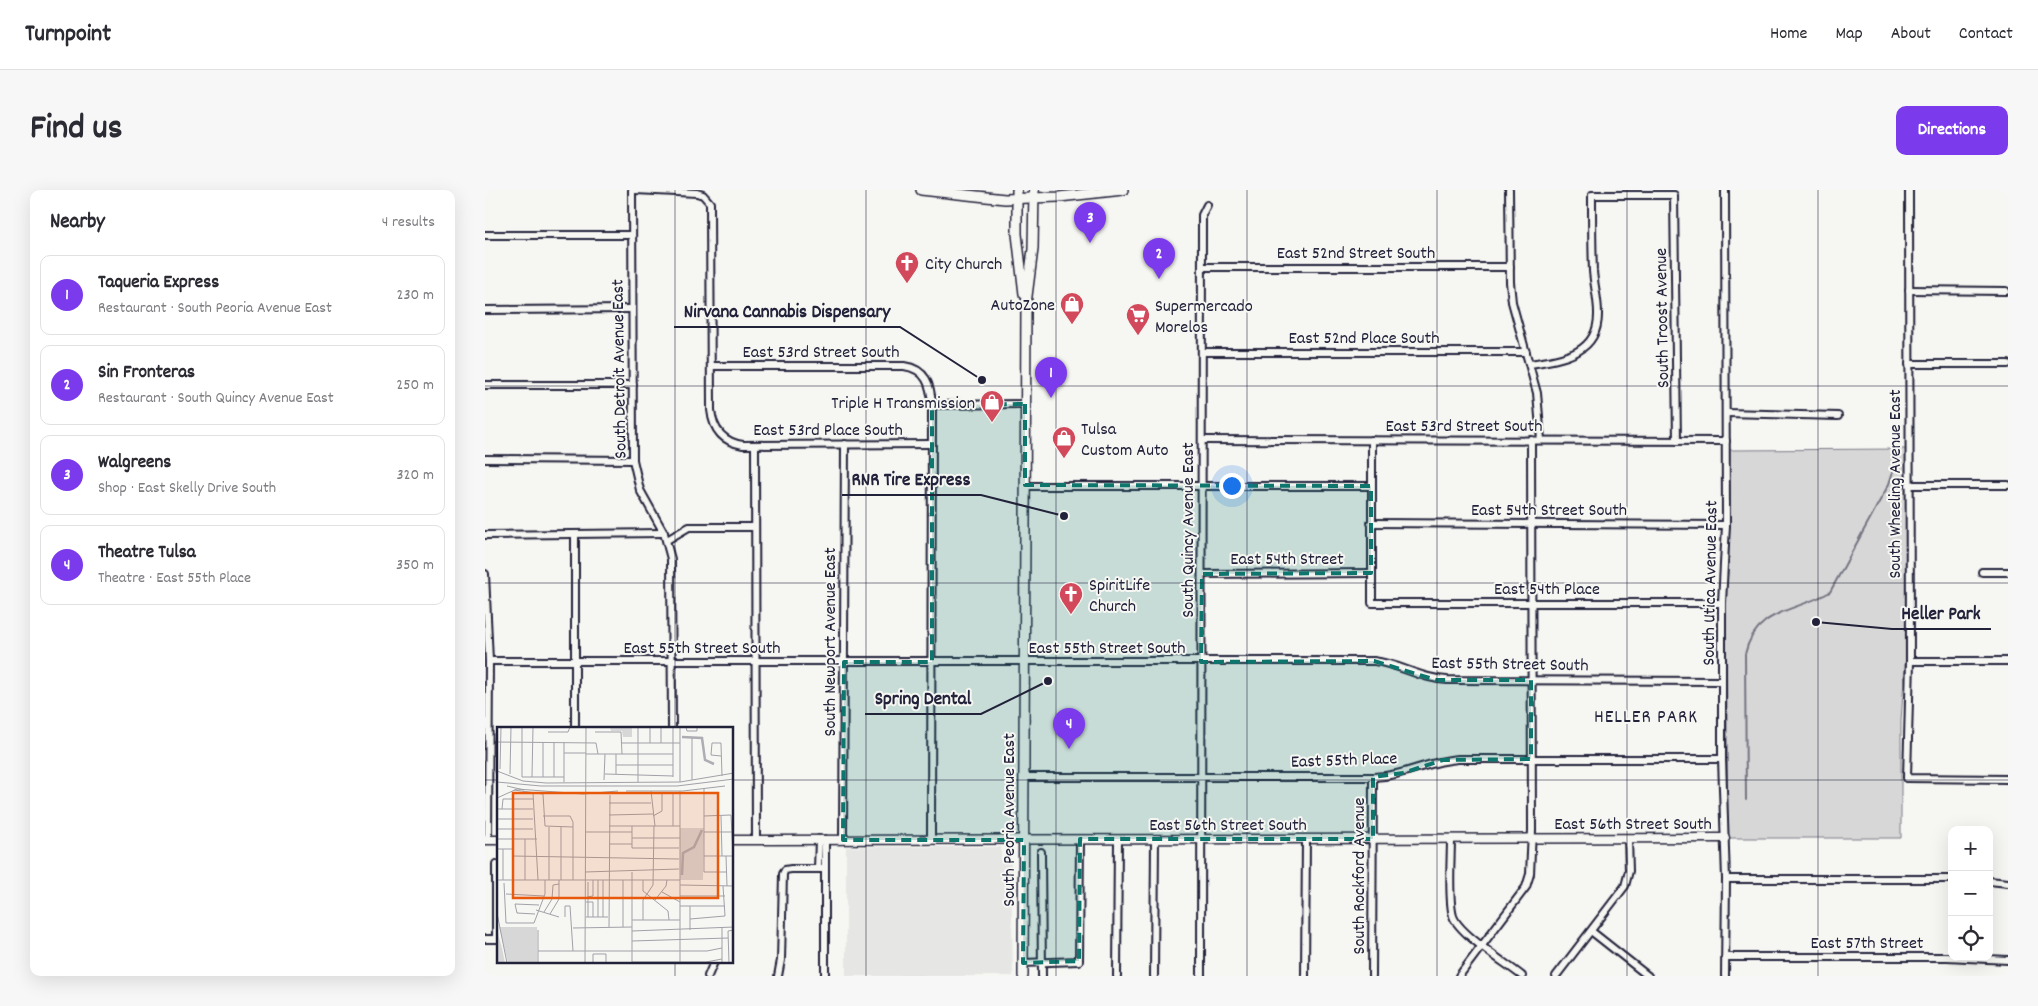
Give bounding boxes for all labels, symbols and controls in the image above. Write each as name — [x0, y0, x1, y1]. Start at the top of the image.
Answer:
text: Turnpoint — [25, 18, 111, 52]
text: Home — [1770, 22, 1807, 47]
text: Map — [1835, 22, 1863, 47]
text: About — [1891, 22, 1931, 47]
text: Contact — [1959, 22, 2013, 47]
text: Find us — [30, 105, 122, 155]
button: Directions — [1896, 106, 2008, 155]
pin: 3 — [1074, 202, 1106, 243]
text: Nearby — [50, 208, 105, 238]
text: 4 results — [382, 211, 435, 234]
pin: 2 — [1143, 238, 1175, 279]
street label: East 52nd Street South — [1277, 242, 1435, 267]
street label: South Troost Avenue — [1650, 248, 1677, 388]
church icon: City Church — [894, 250, 920, 284]
place label: City Church — [925, 253, 1002, 278]
text: Taqueria Express — [98, 270, 219, 297]
street label: South Detroit Avenue East — [606, 279, 635, 459]
text: 1 — [65, 284, 69, 307]
text: 230 m — [397, 284, 434, 307]
shop icon: AutoZone — [1059, 291, 1085, 325]
callout: Nirvana Cannabis Dispensary — [674, 293, 900, 327]
place label: AutoZone — [991, 294, 1055, 319]
place label: Supermercado Morelos — [1155, 295, 1253, 341]
text: Restaurant · South Peoria Avenue East — [98, 297, 332, 320]
text: Nirvana Cannabis Dispensary — [684, 300, 892, 327]
supermarket icon: Supermercado Morelos — [1125, 302, 1151, 336]
street label: East 52nd Place South — [1289, 327, 1439, 352]
street label: East 53rd Street South — [743, 341, 899, 366]
pin: 1 — [1035, 357, 1067, 398]
text: Sin Fronteras — [98, 360, 195, 387]
text: 2 — [64, 374, 71, 397]
text: 250 m — [396, 374, 434, 397]
text: Restaurant · South Quincy Avenue East — [98, 387, 334, 410]
shop icon: Triple H Transmission — [979, 389, 1005, 423]
street label: South Wheeling Avenue East — [1884, 389, 1909, 579]
place label: Triple H Transmission — [831, 392, 975, 417]
street label: East 53rd Street South — [1386, 415, 1542, 440]
place label: Tulsa Custom Auto — [1081, 418, 1169, 464]
street label: East 53rd Place South — [753, 419, 903, 444]
shop icon: Tulsa Custom Auto — [1051, 425, 1077, 459]
street label: South Quincy Avenue East — [1177, 442, 1202, 618]
text: Walgreens — [98, 450, 171, 477]
callout: RNR Tire Express — [842, 461, 981, 495]
text: 3 — [63, 464, 71, 487]
text: 320 m — [397, 464, 434, 487]
text: RNR Tire Express — [852, 468, 970, 495]
your location — [1219, 473, 1245, 499]
text: Shop · East Skelly Drive South — [98, 477, 276, 500]
street label: East 54th Street South — [1471, 499, 1627, 524]
street label: South Utica Avenue East — [1698, 500, 1725, 666]
text: Theatre Tulsa — [98, 540, 196, 567]
street label: South Newport Avenue East — [819, 547, 844, 737]
street label: East 54th Street — [1230, 548, 1344, 573]
text: 4 — [64, 554, 70, 577]
text: 350 m — [396, 554, 434, 577]
text: Theatre · East 55th Place — [98, 567, 251, 590]
place label: SpiritLife Church — [1089, 574, 1150, 620]
street label: East 54th Place — [1494, 578, 1600, 603]
church icon: SpiritLife Church — [1058, 581, 1084, 615]
callout: Heller Park — [1892, 595, 1991, 629]
text: Heller Park — [1901, 602, 1981, 629]
street label: East 55th Street South — [623, 637, 781, 662]
street label: East 55th Street South — [1028, 637, 1186, 662]
street label: East 55th Street South — [1431, 652, 1589, 679]
callout: Spring Dental — [865, 680, 981, 714]
text: Spring Dental — [875, 687, 972, 714]
district label: HELLER PARK — [1594, 705, 1698, 732]
pin: 4 — [1053, 708, 1085, 749]
inset map — [497, 727, 734, 964]
street label: South Peoria Avenue East — [998, 733, 1023, 907]
street label: East 55th Place — [1290, 747, 1398, 776]
street label: South Rockford Avenue — [1348, 797, 1373, 954]
street label: East 56th Street South — [1554, 813, 1712, 838]
street label: East 56th Street South — [1149, 814, 1307, 839]
map controls — [1948, 826, 1993, 961]
button: + — [1948, 826, 1993, 871]
button: − — [1948, 871, 1993, 916]
button: locate — [1948, 916, 1993, 961]
street label: East 57th Street — [1811, 932, 1924, 957]

